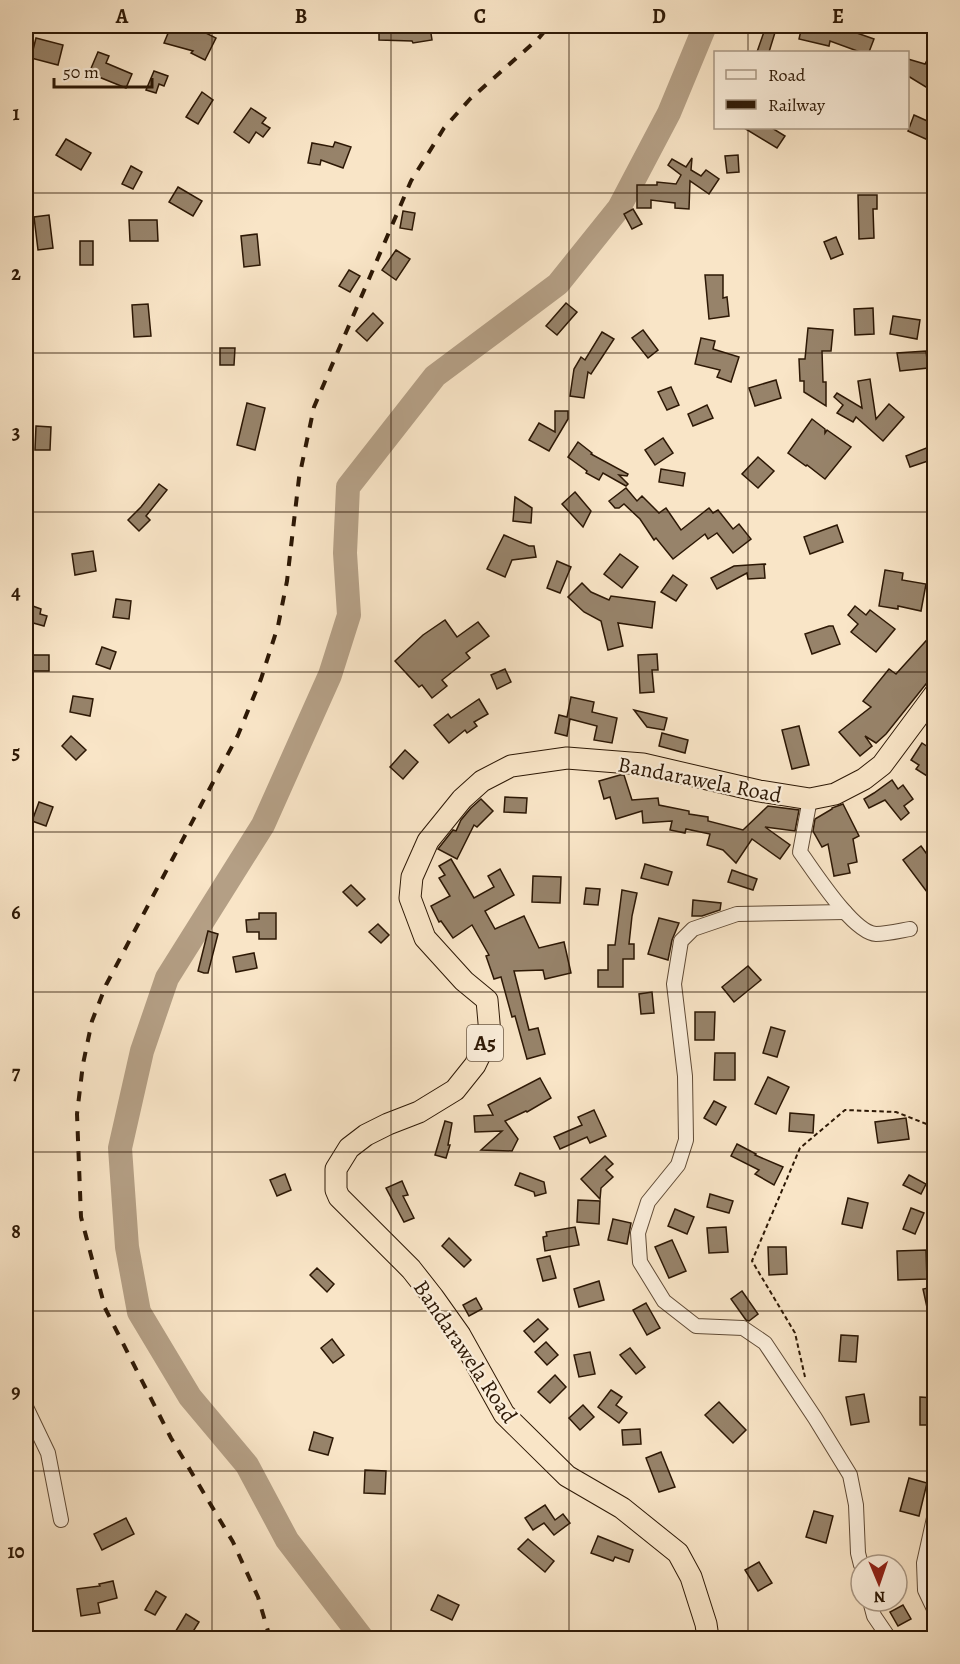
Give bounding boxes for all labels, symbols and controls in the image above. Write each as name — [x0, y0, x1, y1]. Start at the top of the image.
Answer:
text: A — [115, 3, 129, 30]
text: B — [295, 3, 307, 30]
text: C — [474, 3, 486, 30]
text: D — [652, 3, 666, 30]
text: E — [832, 3, 844, 30]
scale bar — [54, 51, 152, 89]
legend — [714, 51, 909, 129]
text: 50 m — [63, 60, 99, 84]
text: Road — [768, 63, 806, 87]
text: Railway — [768, 93, 826, 117]
text: 1 — [12, 100, 20, 127]
text: 2 — [11, 260, 21, 287]
text: 3 — [12, 419, 20, 446]
text: 4 — [11, 579, 21, 606]
text: 5 — [12, 739, 20, 766]
street label: Bandarawela Road — [615, 749, 784, 811]
text: 6 — [11, 899, 21, 926]
road number: A5 — [467, 1025, 503, 1061]
text: 7 — [12, 1059, 21, 1086]
text: 8 — [11, 1218, 21, 1245]
street label: Bandarawela Road — [406, 1274, 524, 1429]
text: 9 — [11, 1378, 21, 1405]
text: 10 — [7, 1538, 25, 1565]
north arrow — [849, 1553, 909, 1613]
text: N — [873, 1586, 886, 1608]

